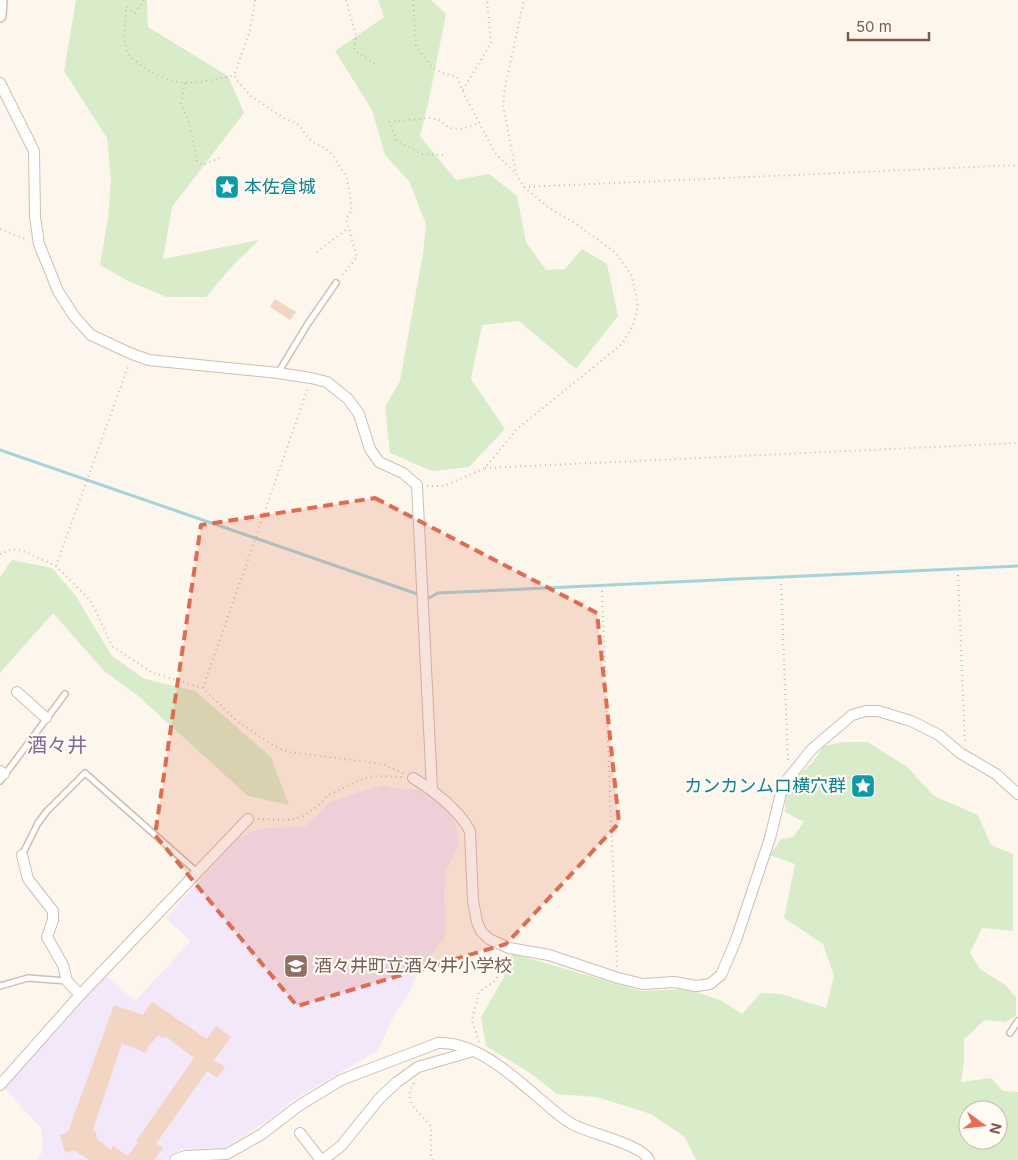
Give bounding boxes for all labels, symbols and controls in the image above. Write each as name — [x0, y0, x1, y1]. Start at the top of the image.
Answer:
scale bar — [848, 10, 929, 42]
text: 50 m — [856, 17, 892, 36]
place icon: 本佐倉城 — [214, 174, 240, 200]
place label: 本佐倉城 — [244, 176, 316, 197]
district label: 酒々井 — [27, 733, 87, 757]
place icon: カンカンムロ横穴群 — [850, 773, 876, 799]
place label: カンカンムロ横穴群 — [684, 775, 846, 796]
school or university icon: 酒々井町立酒々井小学校 — [283, 953, 309, 979]
place label: 酒々井町立酒々井小学校 — [314, 955, 512, 976]
north arrow — [958, 1100, 1008, 1150]
text: N — [986, 1121, 1006, 1136]

